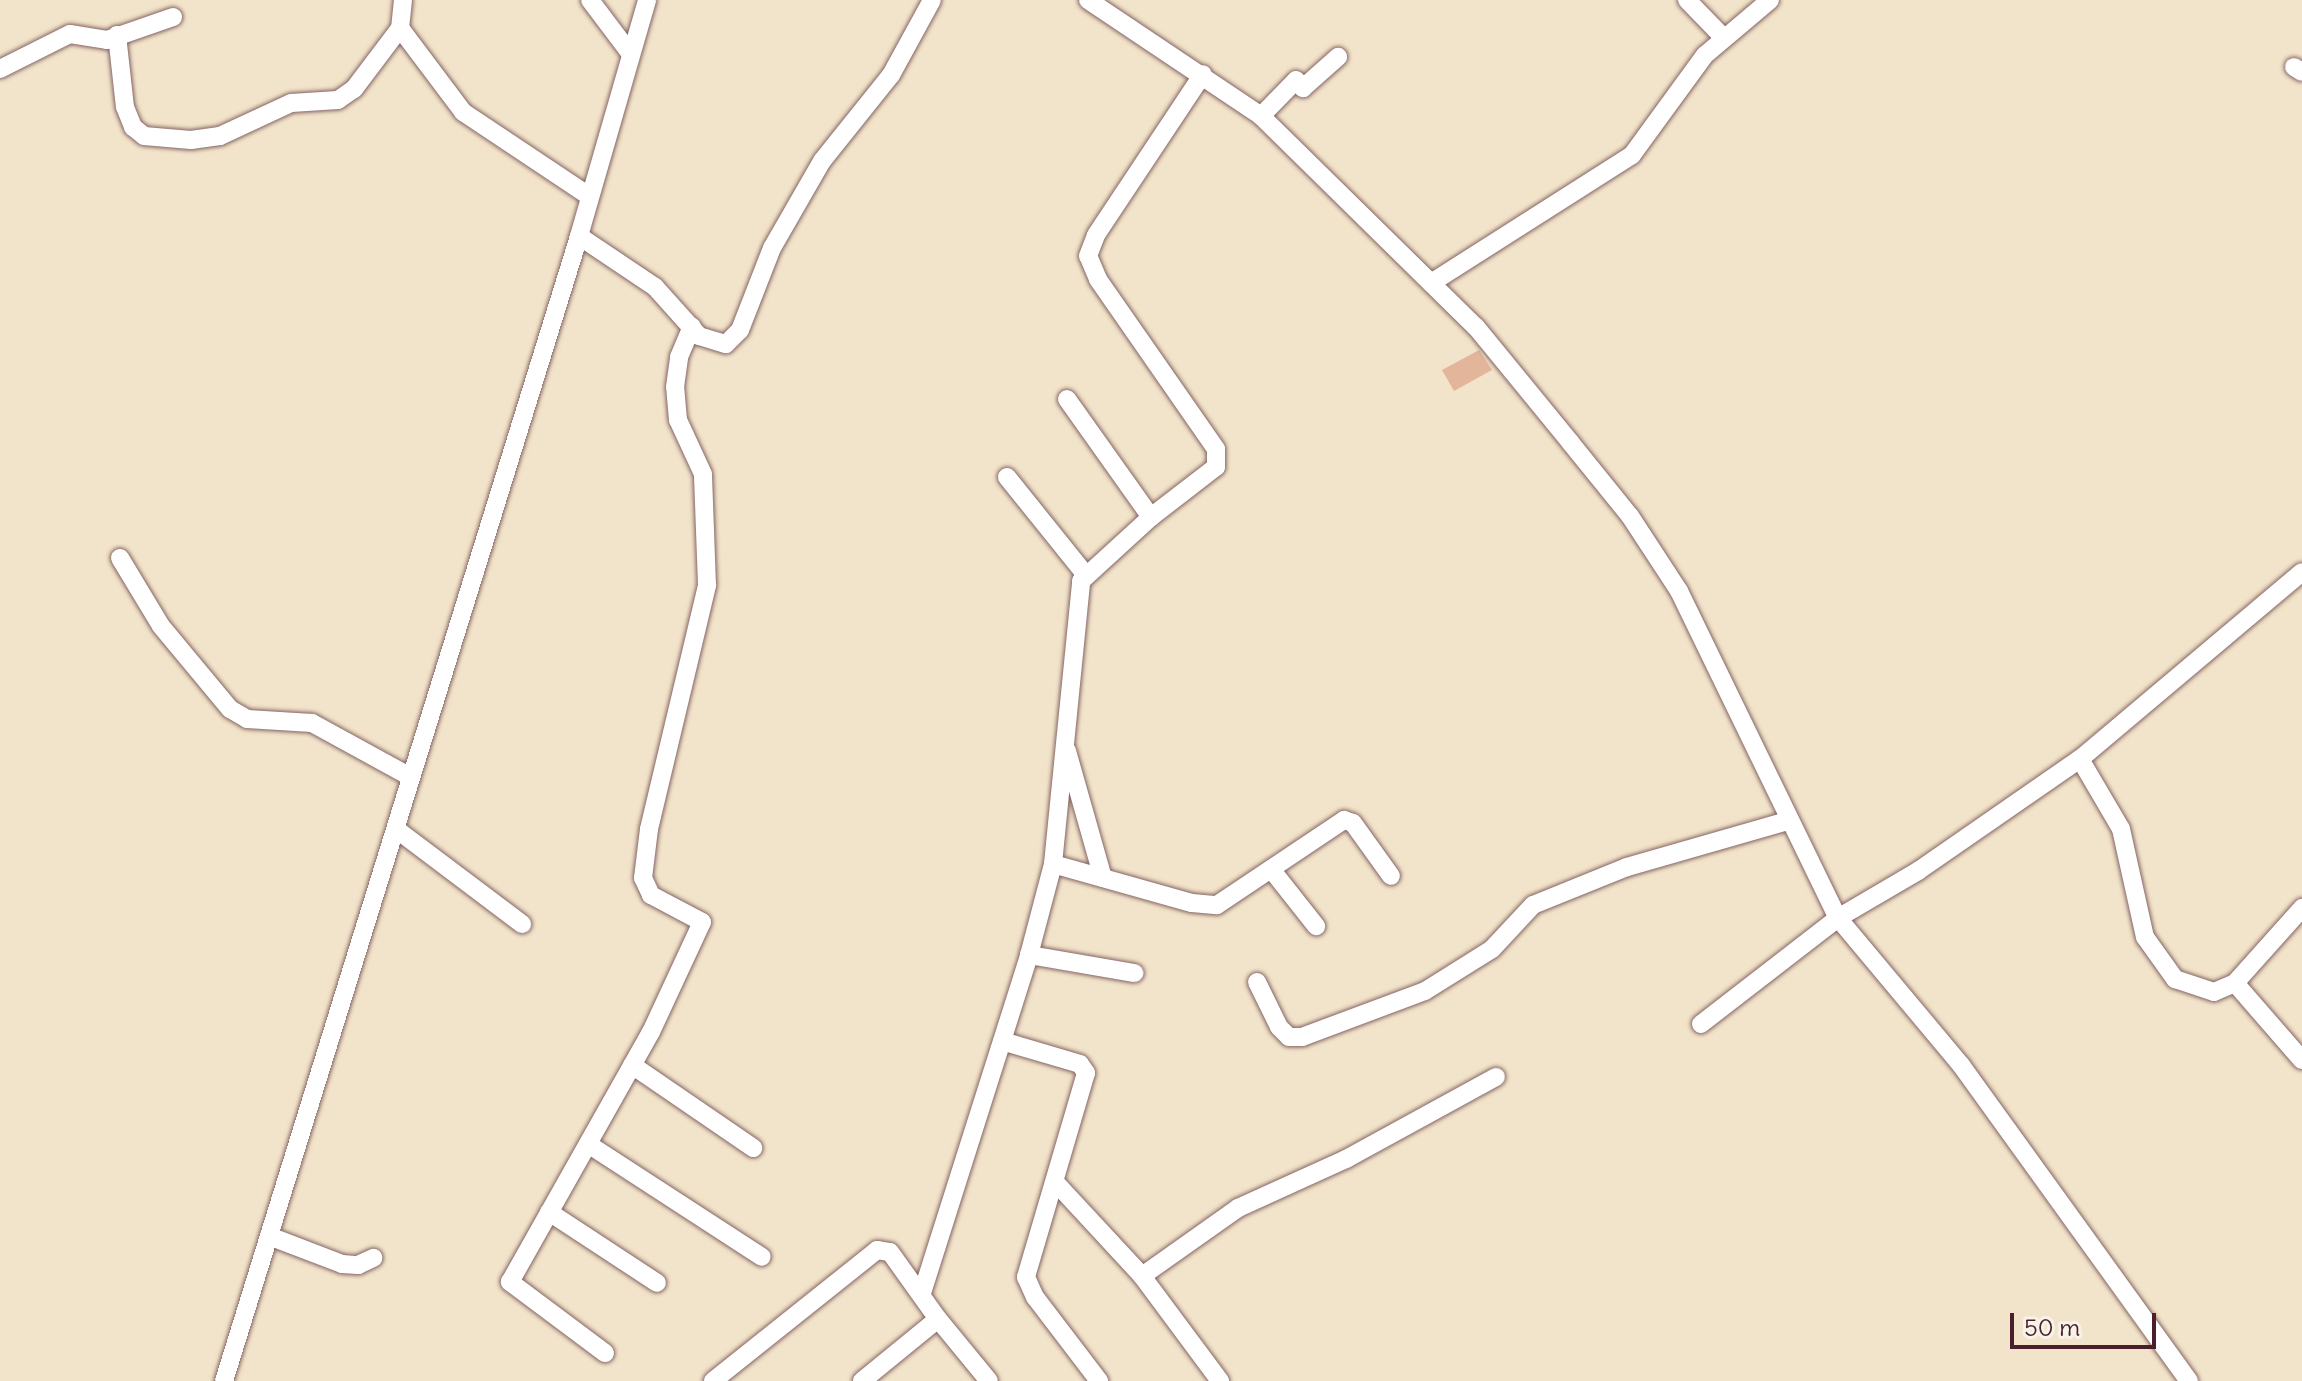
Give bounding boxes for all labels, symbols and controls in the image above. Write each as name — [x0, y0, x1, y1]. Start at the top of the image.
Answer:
scale bar — [2014, 1297, 2160, 1347]
text: 50 m — [2024, 1312, 2080, 1342]

